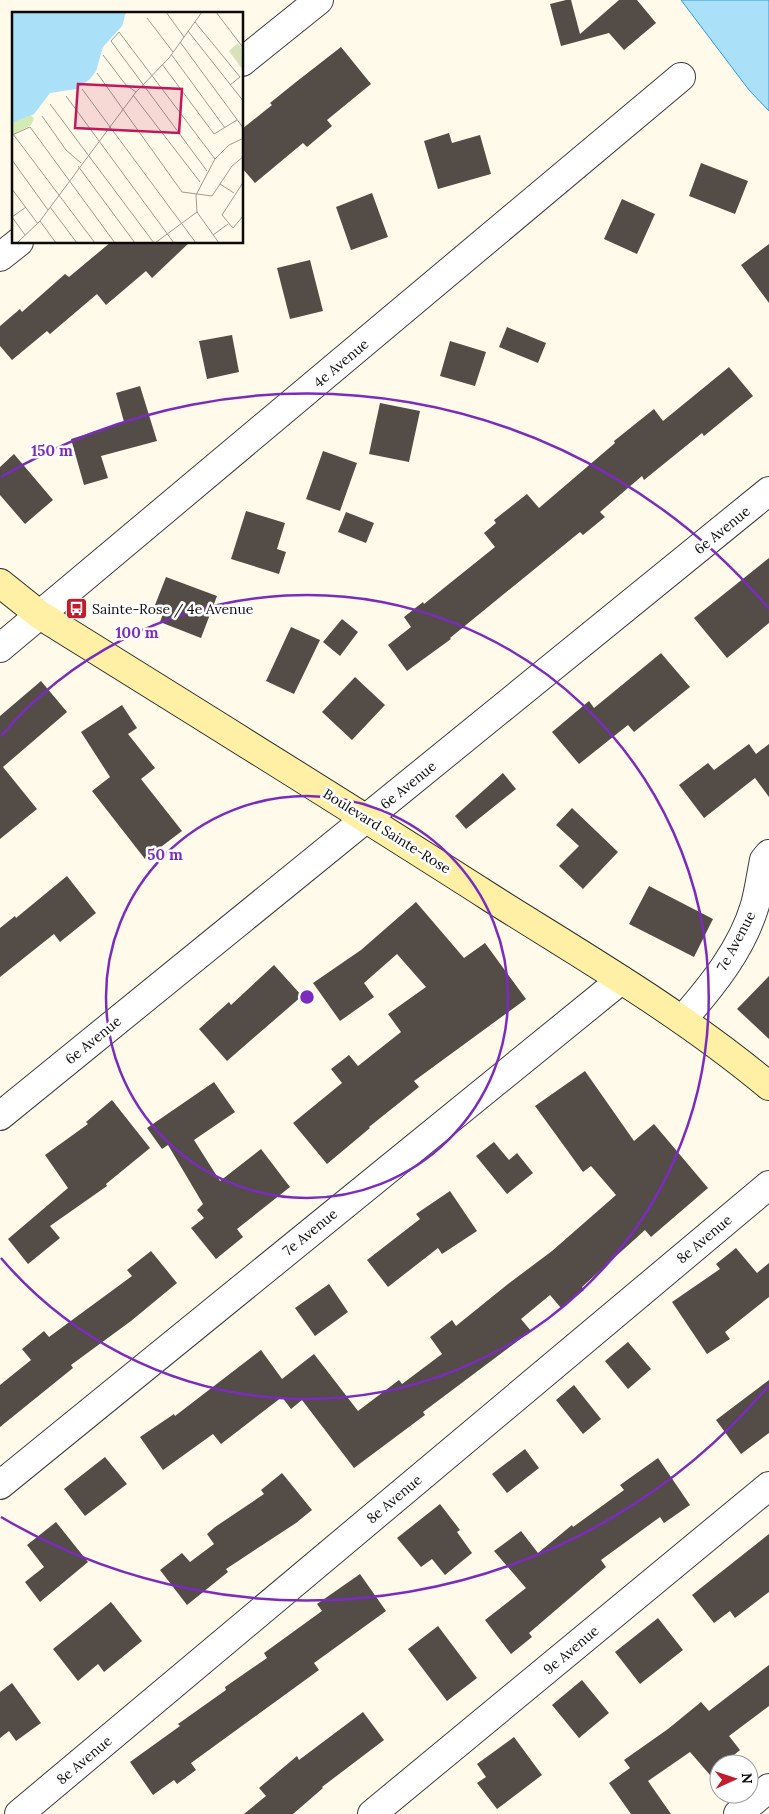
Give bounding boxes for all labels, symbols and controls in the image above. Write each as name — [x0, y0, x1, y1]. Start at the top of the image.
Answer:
inset map — [12, 12, 244, 244]
street label: 4e Avenue — [310, 335, 373, 391]
text: 150 m — [31, 441, 73, 460]
street label: 6e Avenue — [690, 502, 754, 558]
bus stop icon: Sainte-Rose / 4e Avenue — [64, 597, 88, 621]
place label: Sainte-Rose / 4e Avenue — [92, 600, 254, 618]
text: 100 m — [116, 623, 159, 642]
street label: 6e Avenue — [376, 757, 440, 813]
street label: Boulevard Sainte-Rose — [320, 784, 454, 878]
text: 50 m — [147, 845, 183, 864]
street label: 7e Avenue — [713, 908, 759, 974]
centre of rings — [298, 988, 316, 1006]
street label: 6e Avenue — [61, 1012, 125, 1068]
street label: 7e Avenue — [279, 1204, 341, 1260]
street label: 8e Avenue — [673, 1210, 736, 1267]
street label: 8e Avenue — [363, 1470, 426, 1527]
street label: 9e Avenue — [540, 1621, 603, 1678]
street label: 8e Avenue — [53, 1731, 116, 1788]
north arrow — [709, 1754, 759, 1804]
text: N — [738, 1772, 756, 1784]

